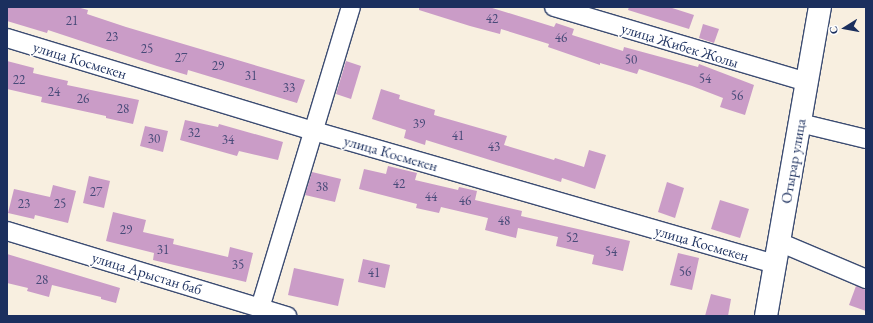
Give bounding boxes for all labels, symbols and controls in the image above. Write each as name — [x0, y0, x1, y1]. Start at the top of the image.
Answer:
north arrow — [825, 8, 865, 48]
house number: 42 — [486, 11, 498, 27]
house number: 21 — [66, 13, 78, 29]
street label: улица Жибек Жолы — [619, 19, 741, 71]
text: С — [826, 25, 841, 35]
house number: 23 — [106, 29, 118, 45]
house number: 46 — [555, 30, 567, 46]
street label: улица Космекен — [31, 37, 129, 83]
house number: 25 — [141, 41, 153, 57]
house number: 27 — [175, 50, 187, 66]
house number: 50 — [625, 52, 637, 68]
house number: 29 — [212, 58, 224, 74]
house number: 31 — [245, 68, 257, 84]
house number: 54 — [699, 71, 711, 87]
house number: 22 — [13, 72, 25, 88]
house number: 33 — [283, 80, 295, 96]
house number: 24 — [48, 84, 60, 100]
house number: 56 — [731, 88, 743, 104]
house number: 26 — [77, 91, 89, 107]
house number: 28 — [117, 101, 129, 117]
house number: 39 — [413, 116, 425, 132]
street label: Отырар улица — [777, 117, 809, 205]
house number: 32 — [188, 125, 200, 141]
house number: 41 — [452, 128, 464, 144]
house number: 30 — [148, 131, 160, 147]
street label: улица Космекен — [342, 131, 440, 175]
house number: 34 — [222, 132, 234, 148]
house number: 43 — [488, 139, 500, 155]
house number: 42 — [393, 176, 405, 192]
house number: 38 — [316, 179, 328, 195]
house number: 27 — [90, 184, 102, 200]
house number: 44 — [425, 189, 437, 205]
house number: 46 — [459, 193, 471, 209]
house number: 23 — [18, 196, 30, 212]
house number: 25 — [54, 196, 66, 212]
house number: 48 — [498, 213, 510, 229]
street label: улица Космекен — [653, 221, 751, 265]
house number: 29 — [120, 222, 132, 238]
house number: 52 — [566, 230, 578, 246]
house number: 31 — [157, 242, 169, 258]
house number: 54 — [605, 244, 617, 260]
street label: улица Арыстан баб — [90, 248, 204, 298]
house number: 35 — [232, 257, 244, 273]
house number: 56 — [679, 264, 691, 280]
house number: 41 — [368, 265, 380, 281]
house number: 28 — [36, 272, 48, 288]

